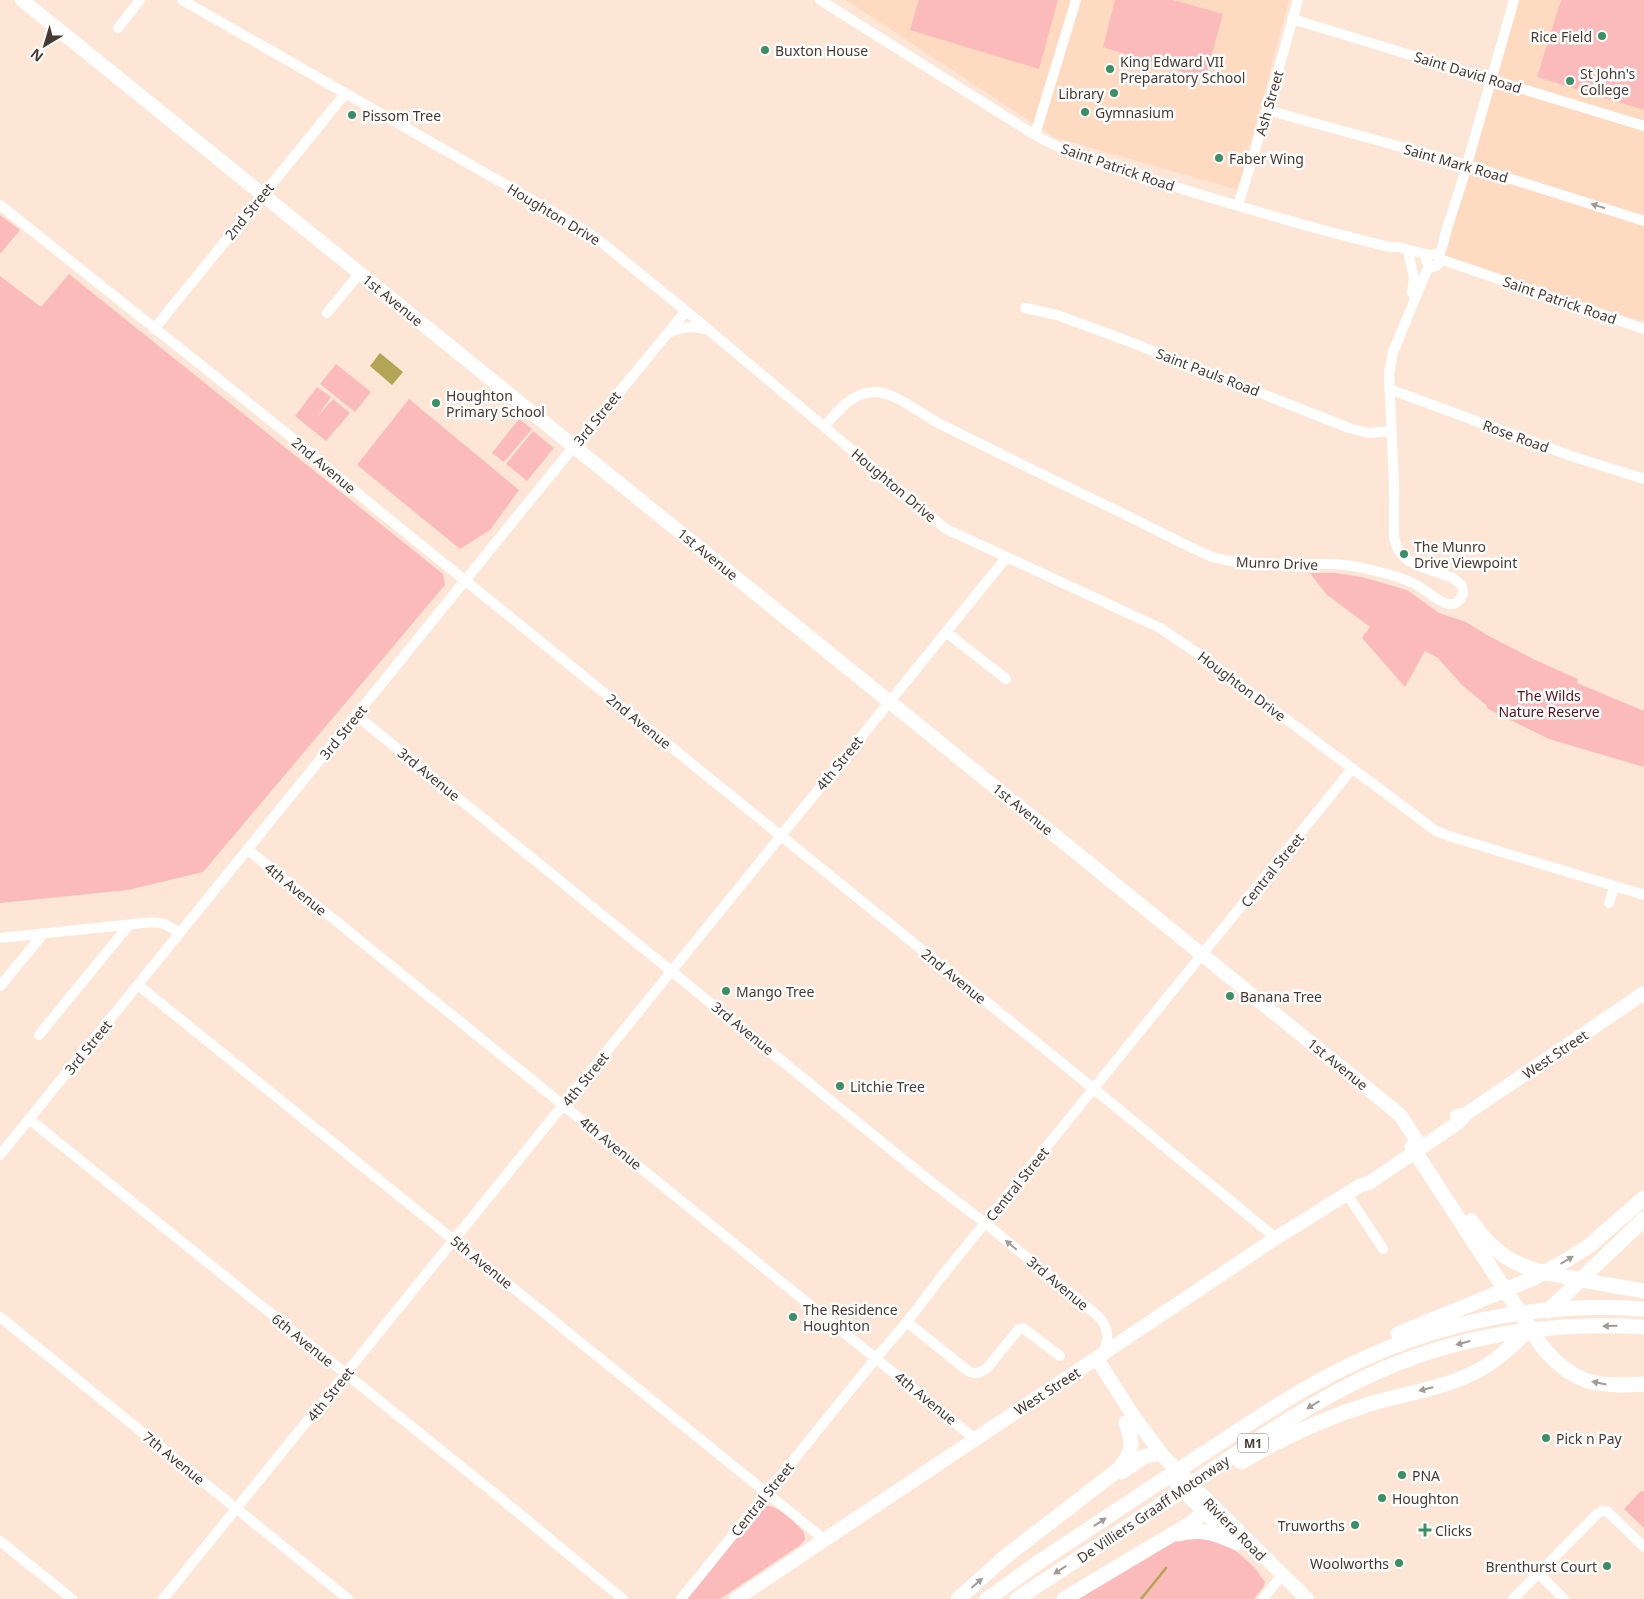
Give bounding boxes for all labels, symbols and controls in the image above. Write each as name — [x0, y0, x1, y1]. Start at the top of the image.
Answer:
north arrow — [20, 20, 70, 70]
place label: Rice Field — [1530, 27, 1592, 46]
marker: Rice Field — [1596, 30, 1608, 42]
place label: Buxton House — [775, 41, 868, 60]
marker: Buxton House — [759, 44, 771, 56]
text: N — [26, 45, 47, 67]
street label: Saint David Road — [1412, 47, 1524, 97]
place label: King Edward VII Preparatory School — [1120, 52, 1245, 87]
marker: King Edward VII Preparatory School — [1104, 63, 1116, 75]
place label: St John's College — [1580, 64, 1636, 99]
street label: Ash Street — [1251, 68, 1287, 138]
marker: St John's College — [1564, 75, 1576, 87]
place label: Library — [1058, 84, 1105, 103]
marker: Library — [1108, 87, 1120, 99]
place label: Gymnasium — [1095, 103, 1174, 122]
place label: Pissom Tree — [362, 106, 441, 125]
marker: Gymnasium — [1079, 106, 1091, 118]
marker: Pissom Tree — [346, 109, 358, 121]
street label: Saint Patrick Road — [1059, 139, 1177, 195]
street label: Saint Mark Road — [1402, 139, 1510, 187]
place label: Faber Wing — [1229, 149, 1304, 168]
marker: Faber Wing — [1213, 152, 1225, 164]
street label: 2nd Street — [220, 179, 278, 243]
street label: Houghton Drive — [504, 179, 604, 249]
one-way arrow — [1590, 202, 1605, 210]
street label: 1st Avenue — [359, 270, 427, 330]
street label: Saint Patrick Road — [1501, 272, 1619, 328]
street label: Saint Pauls Road — [1154, 344, 1262, 400]
place label: Houghton Primary School — [446, 386, 545, 421]
street label: 3rd Street — [569, 387, 625, 449]
marker: Houghton Primary School — [430, 397, 442, 409]
street label: Rose Road — [1480, 415, 1552, 457]
street label: 2nd Avenue — [288, 433, 360, 497]
street label: Houghton Drive — [848, 444, 940, 526]
street label: 1st Avenue — [674, 524, 742, 584]
place label: The Munro Drive Viewpoint — [1414, 537, 1517, 572]
marker: The Munro Drive Viewpoint — [1398, 548, 1410, 560]
street label: Munro Drive — [1236, 552, 1319, 574]
street label: Houghton Drive — [1194, 647, 1290, 725]
park label: The Wilds Nature Reserve — [1498, 686, 1600, 721]
street label: 2nd Avenue — [603, 689, 675, 753]
street label: 3rd Street — [315, 701, 371, 763]
street label: 4th Street — [811, 732, 867, 794]
street label: 3rd Avenue — [394, 743, 464, 805]
street label: 1st Avenue — [989, 779, 1057, 839]
street label: Central Street — [1236, 829, 1308, 911]
street label: 4th Avenue — [261, 858, 331, 920]
street label: 2nd Avenue — [918, 944, 990, 1008]
place label: Mango Tree — [736, 982, 814, 1001]
marker: Mango Tree — [720, 985, 732, 997]
place label: Banana Tree — [1240, 987, 1322, 1006]
marker: Banana Tree — [1224, 990, 1236, 1002]
street label: 3rd Avenue — [708, 997, 778, 1059]
street label: 3rd Street — [60, 1016, 116, 1078]
street label: West Street — [1519, 1025, 1591, 1083]
street label: 1st Avenue — [1304, 1034, 1372, 1094]
street label: 4th Street — [557, 1048, 613, 1110]
place label: Litchie Tree — [850, 1077, 925, 1096]
marker: Litchie Tree — [834, 1080, 846, 1092]
street label: 4th Avenue — [576, 1112, 646, 1174]
street label: Central Street — [981, 1143, 1053, 1225]
street label: 5th Avenue — [447, 1231, 517, 1293]
one-way arrow — [1005, 1239, 1018, 1250]
street label: 3rd Avenue — [1023, 1252, 1093, 1314]
one-way arrow — [1560, 1255, 1573, 1264]
place label: The Residence Houghton — [803, 1300, 898, 1335]
street label: 6th Avenue — [268, 1309, 338, 1371]
marker: The Residence Houghton — [787, 1311, 799, 1323]
one-way arrow — [1601, 1322, 1617, 1330]
one-way arrow — [1455, 1339, 1470, 1347]
street label: 4th Street — [302, 1363, 358, 1425]
street label: West Street — [1010, 1363, 1084, 1419]
street label: 4th Avenue — [891, 1367, 961, 1429]
one-way arrow — [1591, 1379, 1606, 1387]
one-way arrow — [1418, 1385, 1433, 1393]
one-way arrow — [1307, 1401, 1320, 1410]
street label: 7th Avenue — [139, 1427, 209, 1489]
place label: Pick n Pay — [1556, 1429, 1623, 1448]
marker: Pick n Pay — [1540, 1432, 1552, 1444]
road number: M1 — [1238, 1434, 1268, 1452]
street label: De Villiers Graaff Motorway — [1073, 1450, 1234, 1567]
street label: Central Street — [726, 1458, 798, 1540]
place label: PNA — [1412, 1466, 1440, 1485]
marker: PNA — [1396, 1469, 1408, 1481]
place label: Houghton — [1392, 1489, 1459, 1508]
marker: Houghton — [1376, 1492, 1388, 1504]
street label: Riviera Road — [1199, 1493, 1271, 1565]
place label: Truworths — [1278, 1516, 1345, 1535]
one-way arrow — [1093, 1517, 1106, 1527]
marker: Truworths — [1349, 1519, 1361, 1531]
place label: Clicks — [1435, 1521, 1472, 1540]
marker: Clicks — [1419, 1524, 1431, 1536]
place label: Woolworths — [1310, 1554, 1389, 1573]
marker: Woolworths — [1393, 1557, 1405, 1569]
place label: Brenthurst Court — [1486, 1557, 1597, 1576]
marker: Brenthurst Court — [1601, 1560, 1613, 1572]
one-way arrow — [1053, 1566, 1067, 1575]
one-way arrow — [970, 1577, 982, 1589]

